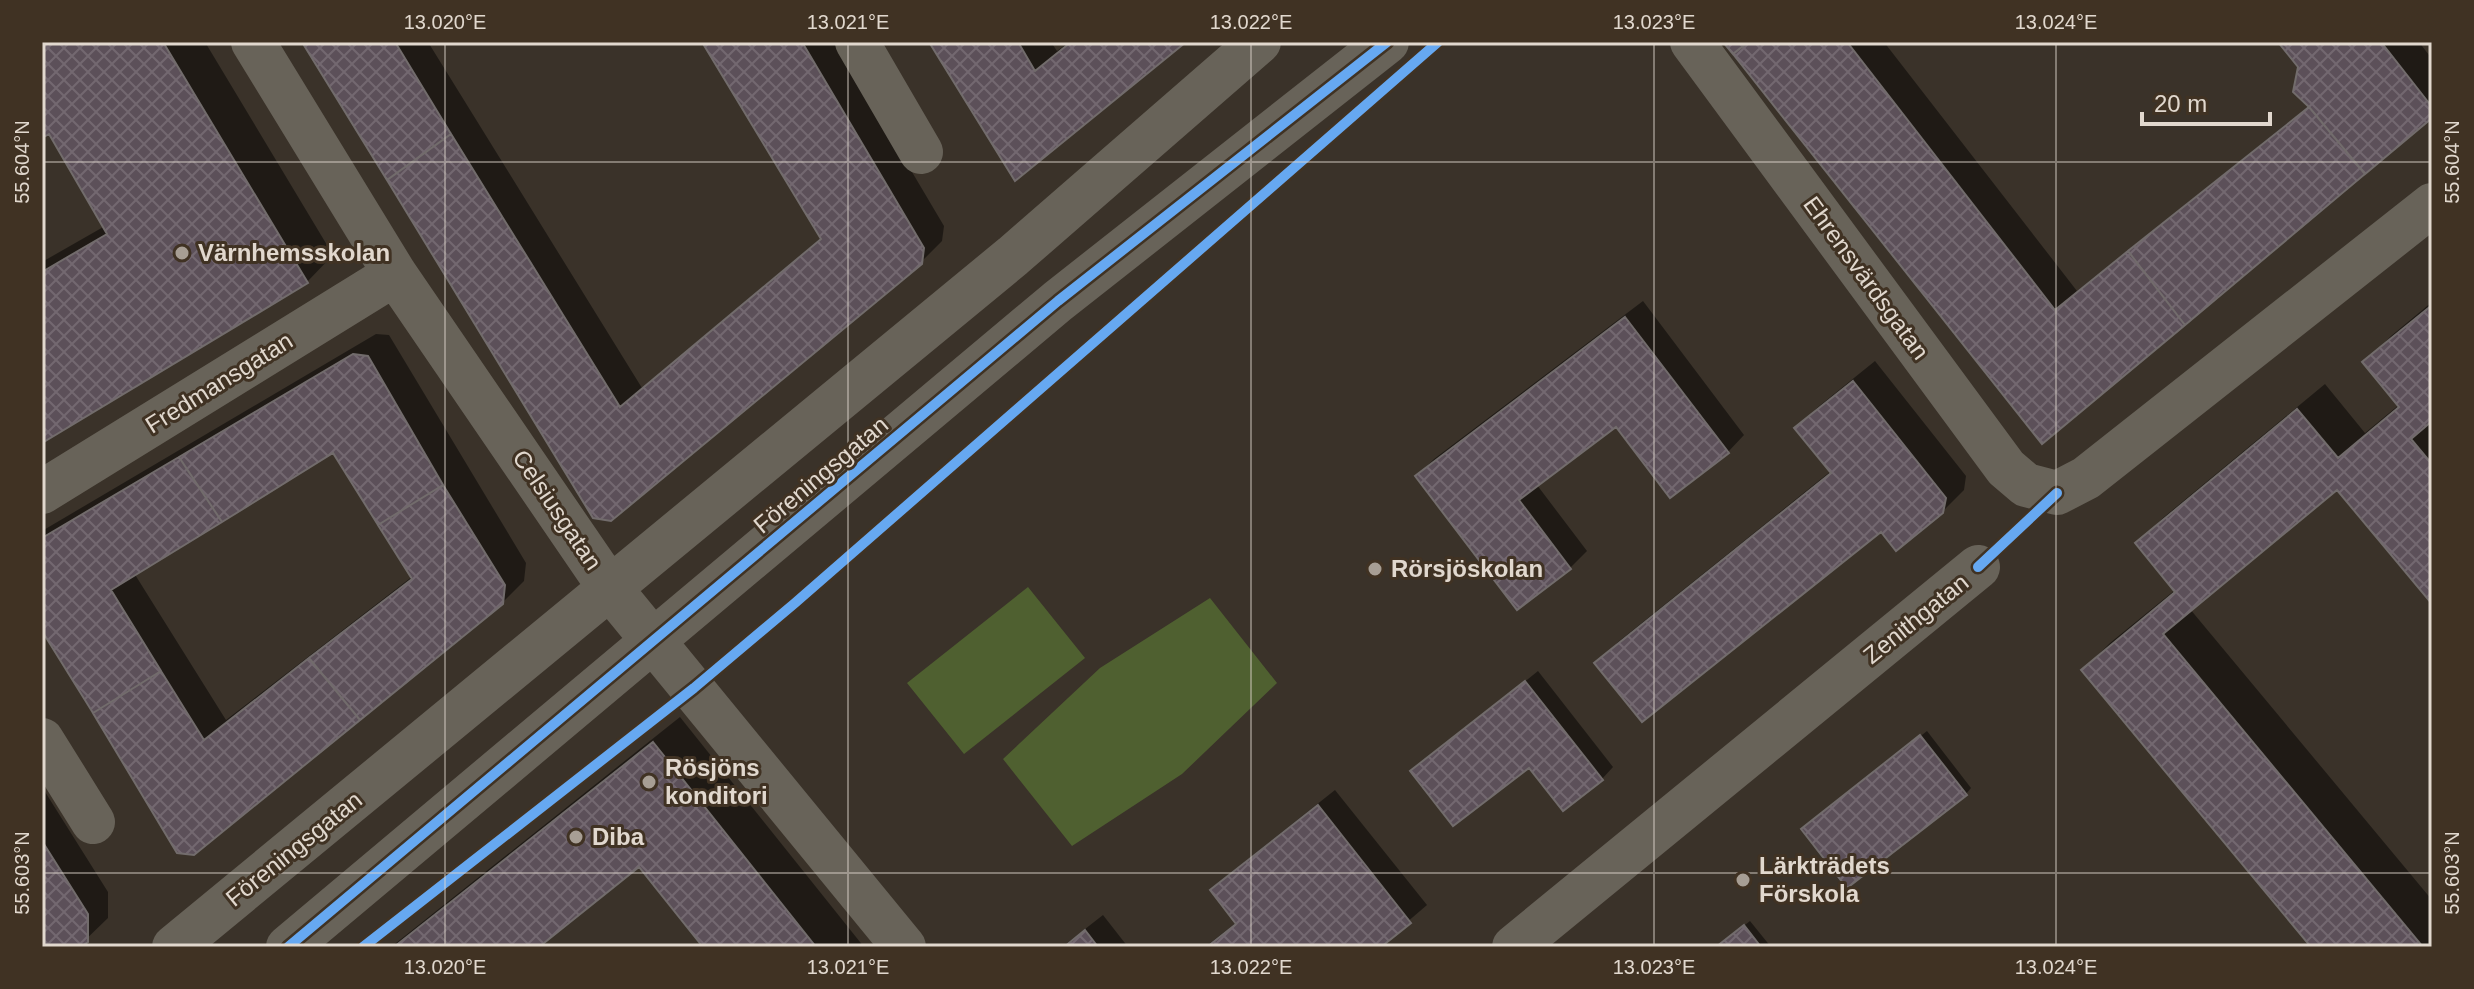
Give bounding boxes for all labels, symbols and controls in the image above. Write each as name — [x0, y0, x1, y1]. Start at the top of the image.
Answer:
text: 13.020°E — [404, 11, 486, 33]
text: 13.021°E — [807, 11, 889, 33]
text: 13.022°E — [1210, 11, 1292, 33]
text: 13.023°E — [1613, 11, 1695, 33]
text: 13.024°E — [2015, 11, 2097, 33]
scale bar — [2142, 76, 2270, 126]
text: 20 m — [2154, 90, 2207, 117]
text: 55.604°N — [11, 120, 33, 204]
text: 55.604°N — [2441, 120, 2463, 204]
street label: Ehrensvärdsgatan — [1798, 191, 1935, 364]
place label: Värnhemsskolan — [198, 239, 390, 266]
marker: Värnhemsskolan — [173, 244, 191, 262]
street label: Fredmansgatan — [140, 327, 297, 439]
street label: Föreningsgatan — [748, 411, 893, 539]
street label: Celsiusgatan — [507, 445, 607, 575]
place label: Rörsjöskolan — [1391, 555, 1543, 582]
marker: Rörsjöskolan — [1366, 560, 1384, 578]
street label: Zenithgatan — [1858, 568, 1973, 669]
place label: Rösjöns konditori — [665, 754, 768, 809]
marker: Rösjöns konditori — [640, 773, 658, 791]
street label: Föreningsgatan — [220, 786, 367, 912]
place label: Diba — [592, 823, 645, 850]
marker: Diba — [567, 828, 585, 846]
text: 55.603°N — [11, 831, 33, 915]
text: 55.603°N — [2441, 831, 2463, 915]
place label: Lärkträdets Förskola — [1759, 852, 1890, 907]
marker: Lärkträdets Förskola — [1734, 871, 1752, 889]
text: 13.020°E — [404, 956, 486, 978]
text: 13.021°E — [807, 956, 889, 978]
text: 13.022°E — [1210, 956, 1292, 978]
text: 13.023°E — [1613, 956, 1695, 978]
text: 13.024°E — [2015, 956, 2097, 978]

